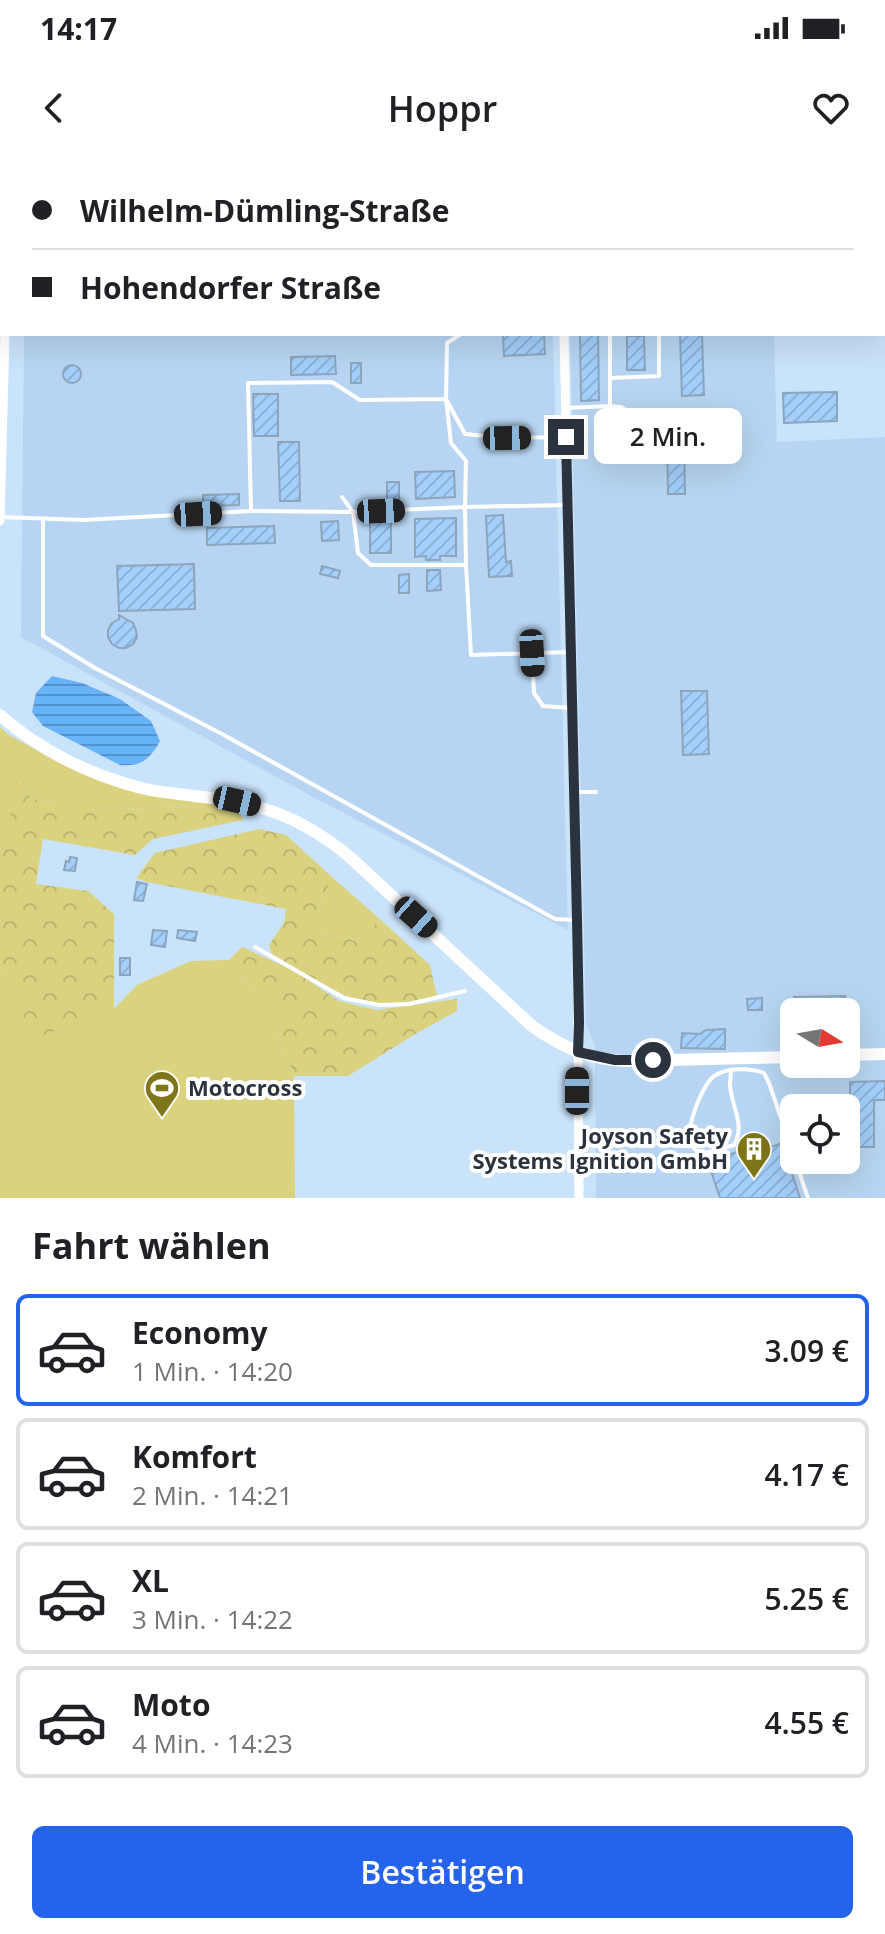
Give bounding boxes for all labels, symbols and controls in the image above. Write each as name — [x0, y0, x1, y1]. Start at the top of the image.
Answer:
text: 14:17 — [40, 8, 117, 49]
text: Hoppr — [388, 84, 497, 133]
icon: back — [32, 86, 76, 130]
icon: heart — [809, 86, 853, 130]
text: Wilhelm-Dümling-Straße — [80, 190, 449, 231]
text: Hohendorfer Straße — [80, 267, 381, 308]
callout: 2 Min. — [594, 409, 742, 465]
text: 2 Min. — [630, 418, 706, 454]
route end — [548, 419, 584, 455]
car — [483, 426, 531, 450]
car — [357, 498, 405, 524]
car — [173, 501, 223, 527]
car — [519, 628, 545, 678]
car — [211, 784, 263, 818]
car — [390, 892, 442, 942]
north arrow — [780, 998, 860, 1078]
map controls — [780, 998, 860, 1174]
route start — [635, 1042, 671, 1078]
car — [565, 1067, 589, 1115]
sports icon: Motocross — [143, 1069, 181, 1119]
place label: Motocross — [188, 1072, 302, 1102]
button: locate — [780, 1094, 860, 1174]
place label: Joyson Safety Systems Ignition GmbH — [472, 1120, 728, 1175]
building icon: Joyson Safety Systems Ignition GmbH — [735, 1130, 773, 1180]
text: Fahrt wählen — [32, 1221, 271, 1270]
text: Economy — [132, 1312, 268, 1353]
icon: car — [36, 1314, 108, 1386]
text: 3.09 € — [764, 1330, 849, 1371]
text: 1 Min. · 14:20 — [132, 1353, 293, 1389]
text: Komfort — [132, 1436, 257, 1477]
icon: car — [36, 1438, 108, 1510]
text: 4.17 € — [764, 1454, 849, 1495]
text: 2 Min. · 14:21 — [132, 1477, 293, 1513]
text: XL — [132, 1560, 169, 1601]
icon: car — [36, 1562, 108, 1634]
text: 5.25 € — [764, 1578, 849, 1619]
text: 3 Min. · 14:22 — [132, 1601, 293, 1637]
text: Moto — [132, 1684, 210, 1725]
icon: car — [36, 1686, 108, 1758]
text: 4.55 € — [764, 1702, 849, 1743]
text: 4 Min. · 14:23 — [132, 1725, 293, 1761]
button: Bestätigen — [32, 1826, 853, 1918]

